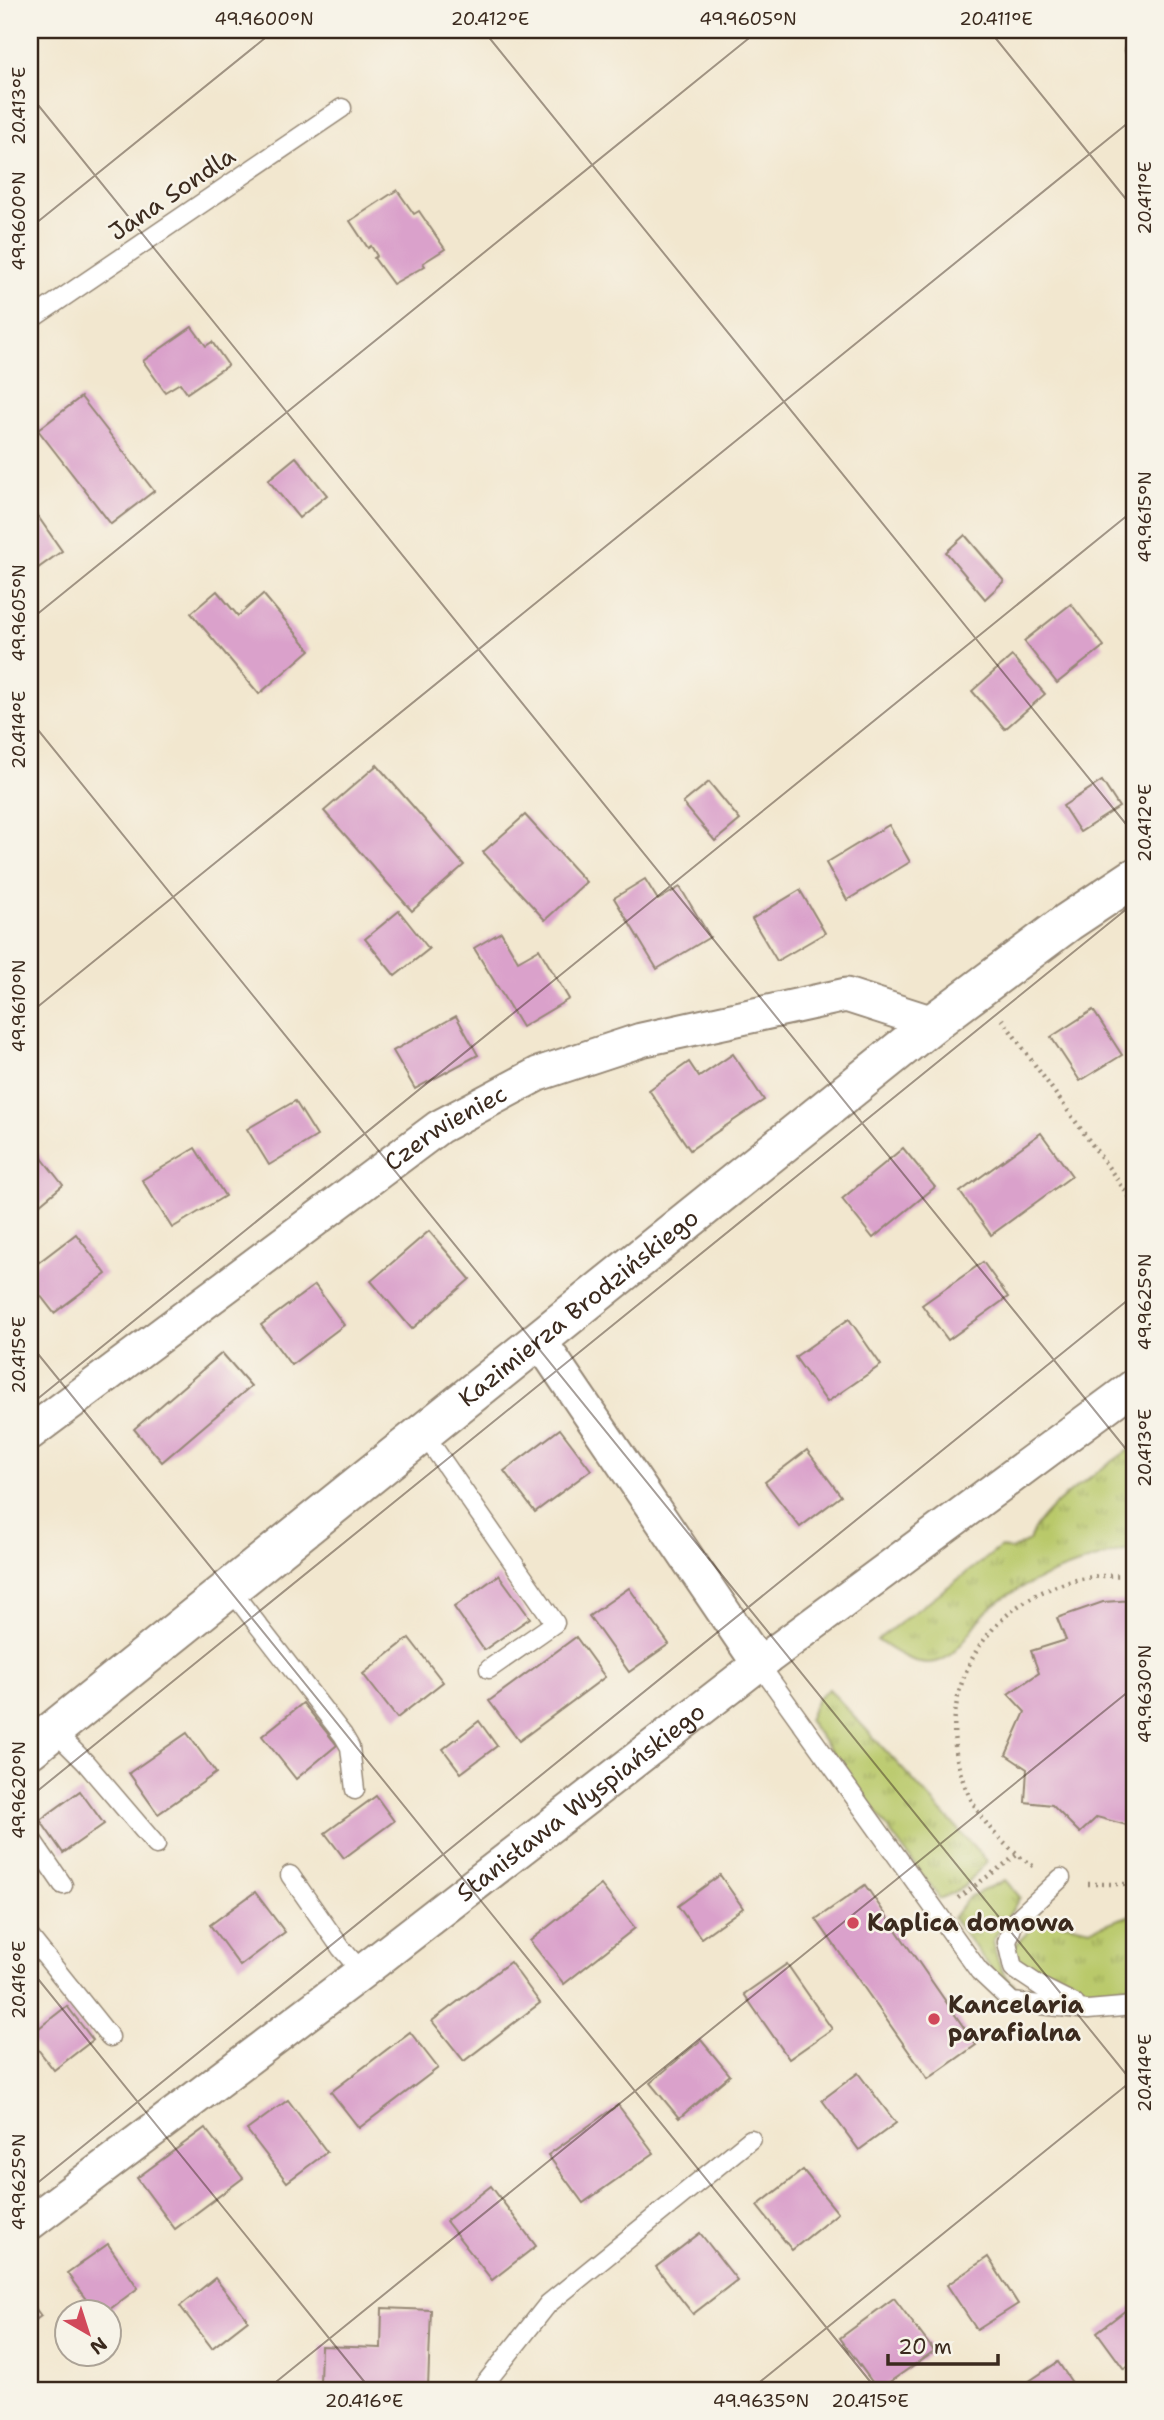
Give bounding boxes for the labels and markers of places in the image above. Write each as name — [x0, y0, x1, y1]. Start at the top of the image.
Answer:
place label: Kaplica domowa — [867, 1907, 1074, 1939]
marker: Kaplica domowa — [845, 1915, 861, 1931]
place label: Kancelaria parafialna — [948, 1989, 1085, 2049]
marker: Kancelaria parafialna — [926, 2011, 942, 2027]

